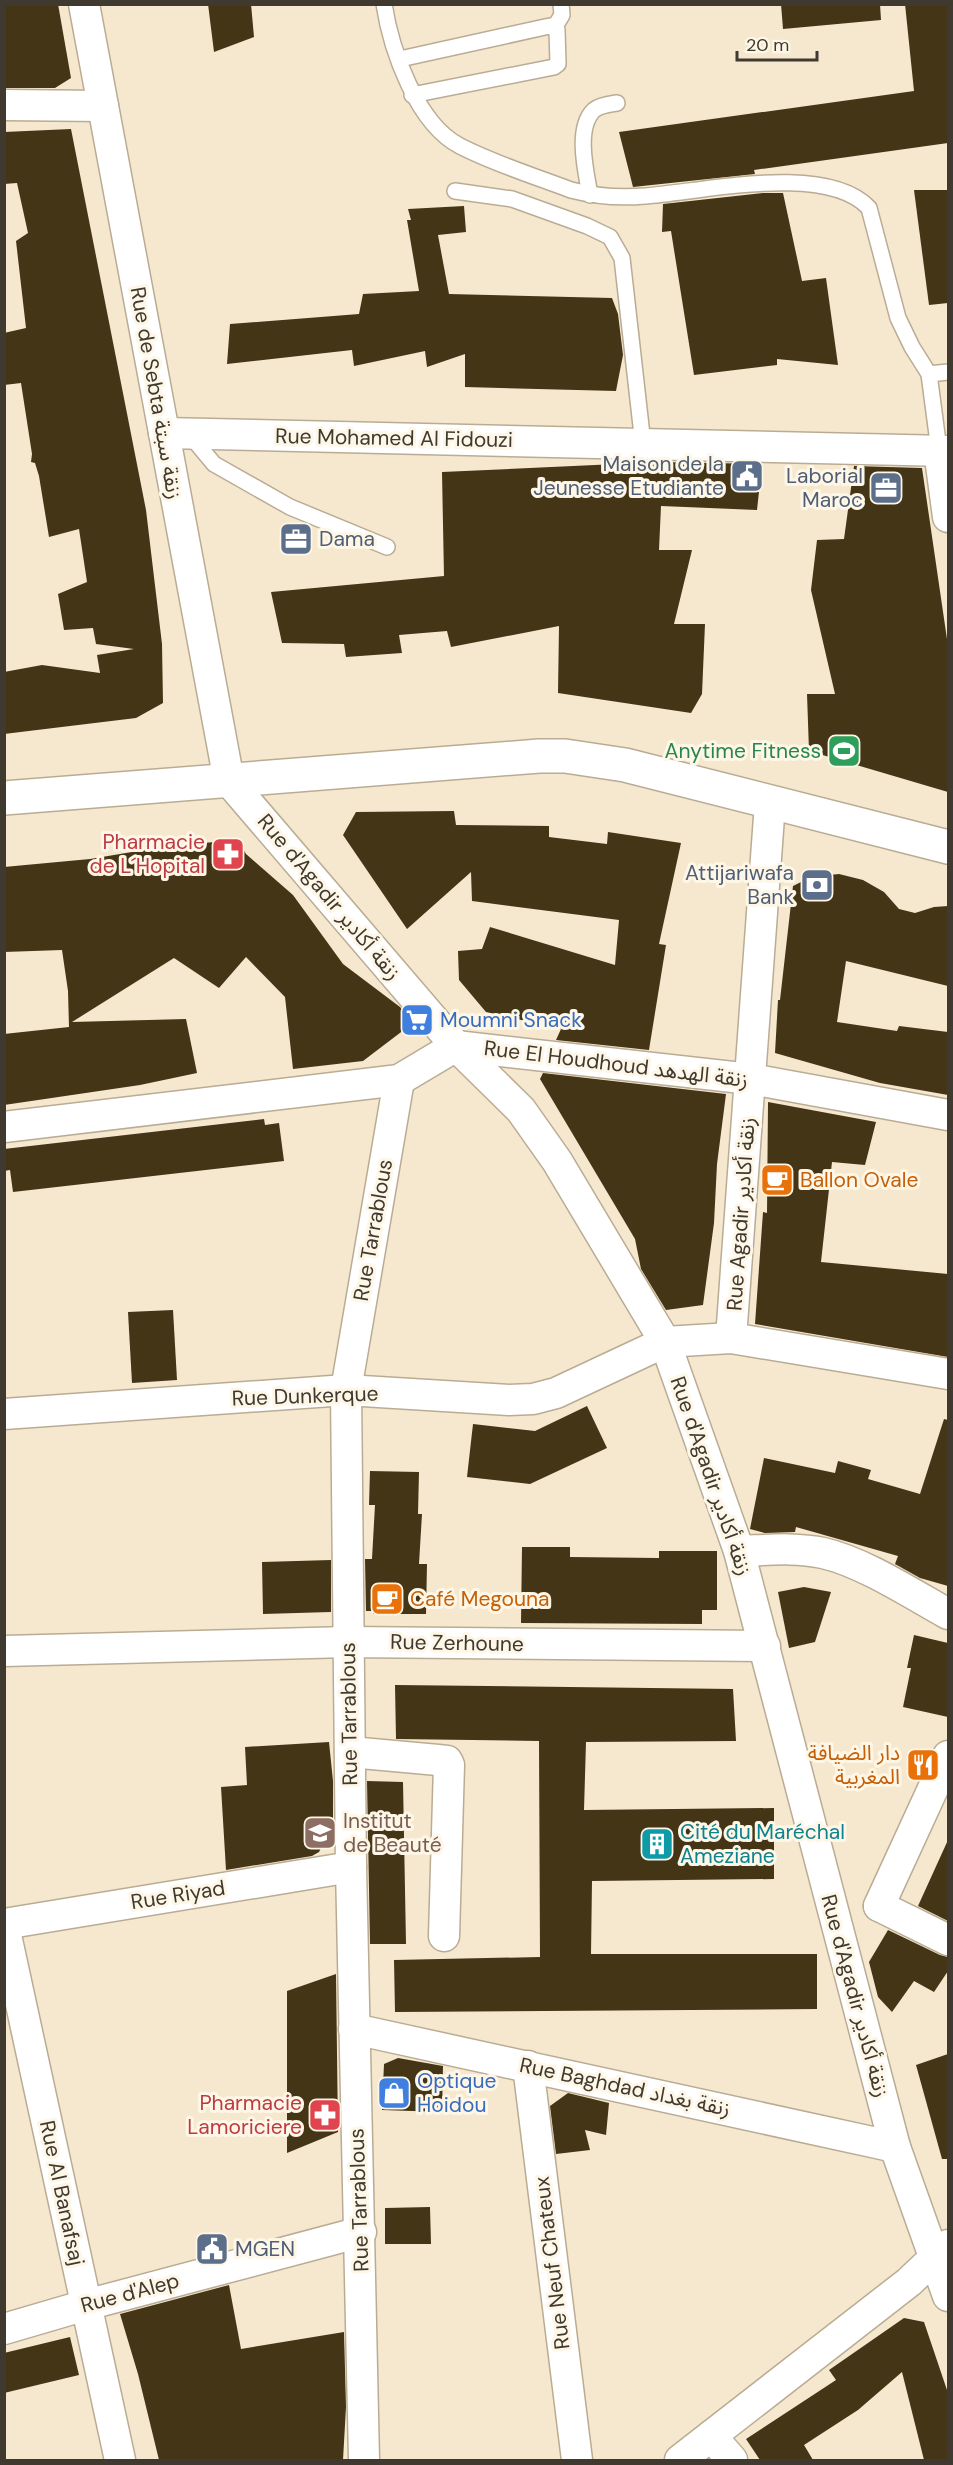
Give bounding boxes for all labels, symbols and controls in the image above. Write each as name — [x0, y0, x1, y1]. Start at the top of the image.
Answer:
scale bar — [737, 24, 816, 62]
text: 20 m — [746, 33, 789, 57]
street label: Rue de Sebta زنقة سبتة — [124, 285, 188, 501]
street label: Rue Mohamed Al Fidouzi — [275, 422, 513, 454]
place label: Maison de la Jeunesse Etudiante — [533, 450, 724, 502]
public building icon: Maison de la Jeunesse Etudiante — [729, 458, 765, 494]
place label: Laborial Maroc — [786, 462, 863, 514]
office icon: Laborial Maroc — [868, 470, 904, 506]
office icon: Dama — [278, 521, 314, 557]
place label: Dama — [319, 525, 375, 553]
sports icon: Anytime Fitness — [826, 733, 862, 769]
place label: Anytime Fitness — [665, 737, 821, 765]
street label: Rue d'Agadir زنقة أكادير — [251, 808, 407, 986]
place label: Pharmacie de L´Hopital — [90, 828, 205, 880]
pharmacy icon: Pharmacie de L´Hopital — [210, 836, 246, 872]
place label: Attijariwafa Bank — [685, 859, 794, 911]
bank icon: Attijariwafa Bank — [799, 867, 835, 903]
supermarket icon: Moumni Snack — [399, 1002, 435, 1038]
place label: Moumni Snack — [440, 1006, 582, 1034]
street label: Rue El Houdhoud زنقة الهدهد — [482, 1034, 750, 1094]
street label: Rue Agadir زنقة أكادير — [720, 1116, 762, 1312]
street label: Rue Tarrablous — [347, 1157, 399, 1303]
cafe icon: Ballon Ovale — [759, 1162, 795, 1198]
place label: Ballon Ovale — [800, 1166, 918, 1194]
street label: Rue d'Agadir زنقة أكادير — [664, 1373, 758, 1579]
street label: Rue Dunkerque — [231, 1379, 379, 1413]
cafe icon: Café Megouna — [369, 1581, 405, 1617]
place label: Café Megouna — [410, 1585, 550, 1613]
street label: Rue Zerhoune — [390, 1628, 524, 1658]
street label: Rue Tarrablous — [334, 1642, 364, 1786]
place label: دار الضيافة المغربية — [808, 1739, 900, 1791]
restaurant icon: دار الضيافة المغربية — [905, 1747, 941, 1783]
place label: Institut de Beauté — [343, 1807, 442, 1859]
school or university icon: Institut de Beauté — [302, 1815, 338, 1851]
place label: Cité du Maréchal Ameziane — [680, 1818, 845, 1870]
building icon: Cité du Maréchal Ameziane — [639, 1826, 675, 1862]
street label: Rue Riyad — [129, 1874, 227, 1916]
street label: Rue d'Agadir زنقة أكادير — [814, 1891, 896, 2101]
street label: Rue Baghdad زنقة بغداد — [517, 2051, 733, 2123]
place label: Optique Hoidou — [417, 2067, 496, 2119]
shop icon: Optique Hoidou — [376, 2075, 412, 2111]
place label: Pharmacie Lamoriciere — [187, 2089, 302, 2141]
pharmacy icon: Pharmacie Lamoriciere — [307, 2097, 343, 2133]
street label: Rue Al Banafsaj — [33, 2118, 91, 2268]
street label: Rue Tarrablous — [343, 2128, 375, 2272]
street label: Rue Neuf Chateux — [528, 2175, 576, 2351]
public building icon: MGEN — [194, 2231, 230, 2267]
place label: MGEN — [235, 2235, 295, 2263]
street label: Rue d'Alep — [78, 2266, 182, 2320]

